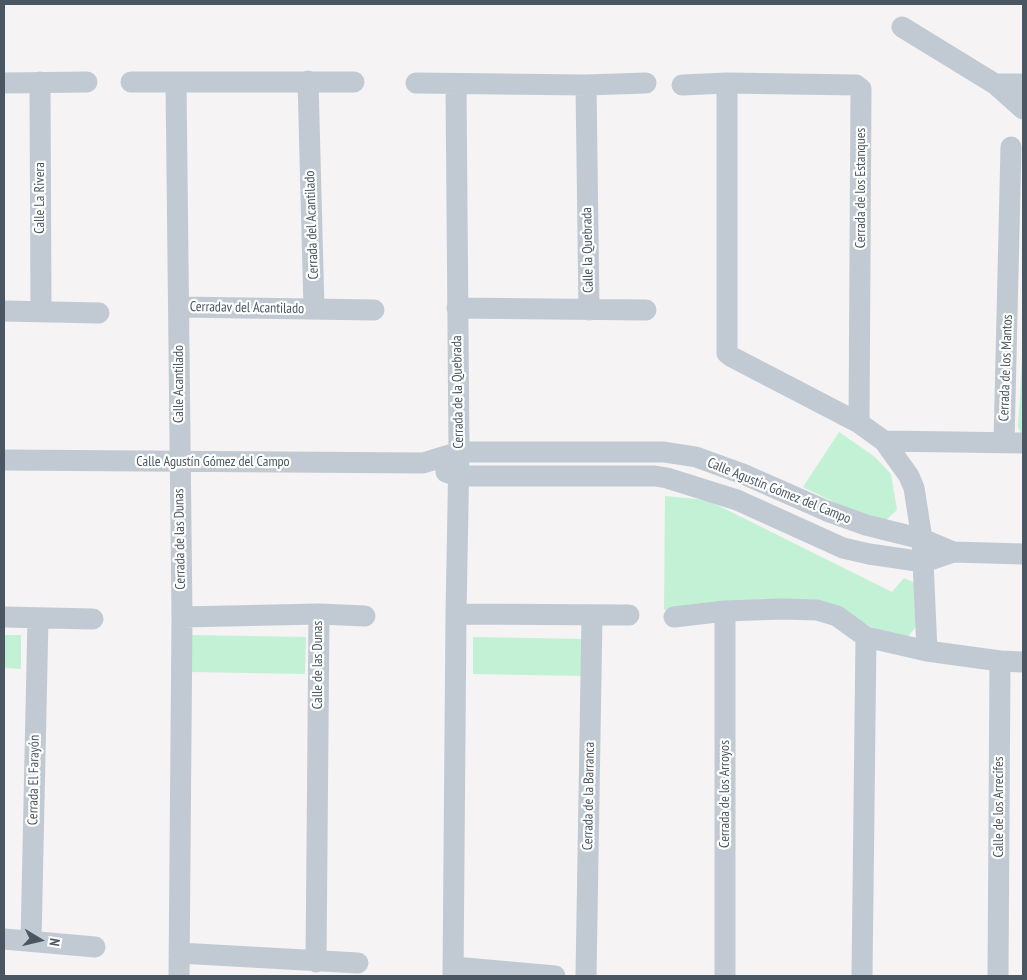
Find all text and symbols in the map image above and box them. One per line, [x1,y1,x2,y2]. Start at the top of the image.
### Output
street label: Cerrada de los Estanques [853,128,869,248]
street label: Calle La Rivera [32,162,48,234]
street label: Cerrada del Acantilado [302,170,322,280]
street label: Calle la Quebrada [579,207,597,293]
street label: Cerradav del Acantilado [190,299,304,317]
street label: Cerrada de los Mantos [996,314,1016,422]
street label: Cerrada de la Quebrada [449,335,467,449]
street label: Calle Acantilado [171,345,187,423]
street label: Calle Agustín Gómez del Campo [136,454,290,470]
street label: Calle Agustín Gómez del Campo [705,454,853,528]
street label: Cerrada de las Dunas [171,488,189,590]
street label: Calle de las Dunas [310,621,326,709]
street label: Cerrada El Farayón [25,735,43,825]
street label: Cerrada de los Arroyos [717,740,733,848]
street label: Cerrada de la Barranca [580,742,598,850]
street label: Calle de los Arrecifes [991,757,1007,857]
north arrow [15,915,65,965]
text: N [45,937,64,947]

